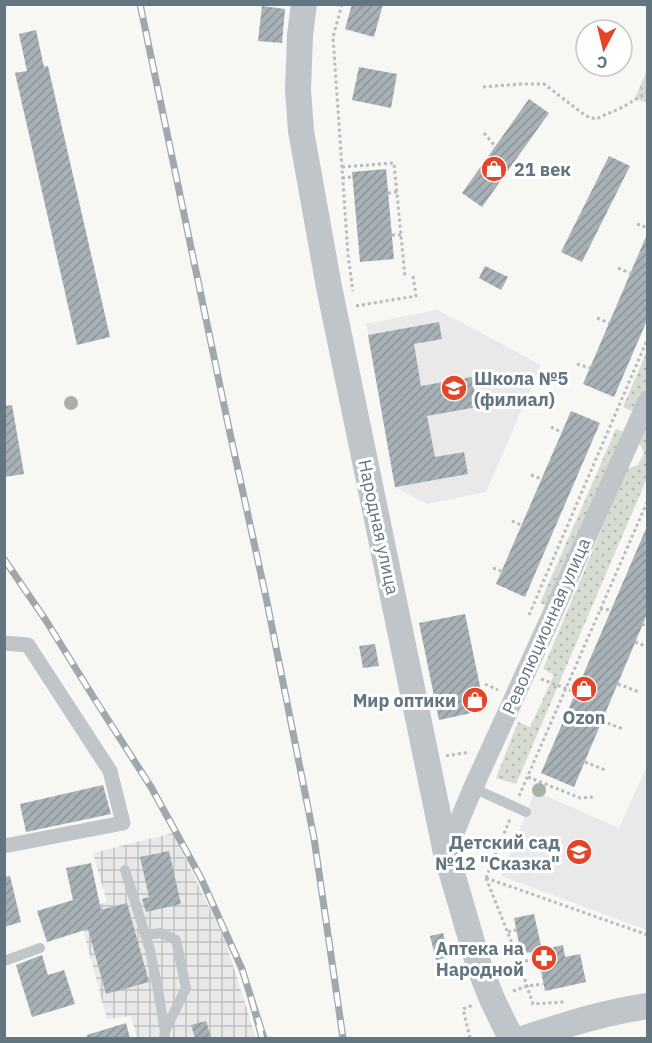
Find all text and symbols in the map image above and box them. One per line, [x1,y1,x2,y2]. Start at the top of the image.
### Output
north arrow [574,18,634,78]
text: С [596,52,609,73]
shop icon: 21 век [479,154,509,184]
place label: 21 век [514,158,571,181]
place label: Школа №5 (филиал) [474,367,569,411]
school or university icon: Школа №5 (филиал) [439,373,469,403]
street label: Народная улица [353,457,405,597]
street label: Революционная улица [497,534,595,718]
shop icon: Ozon [569,674,599,704]
shop icon: Мир оптики [460,685,490,715]
place label: Мир оптики [353,689,456,712]
place label: Ozon [563,706,605,729]
place label: Детский сад №12 "Сказка" [435,831,560,875]
school or university icon: Детский сад №12 "Сказка" [564,837,594,867]
place label: Аптека на Народной [436,937,524,981]
pharmacy icon: Аптека на Народной [529,943,559,973]

